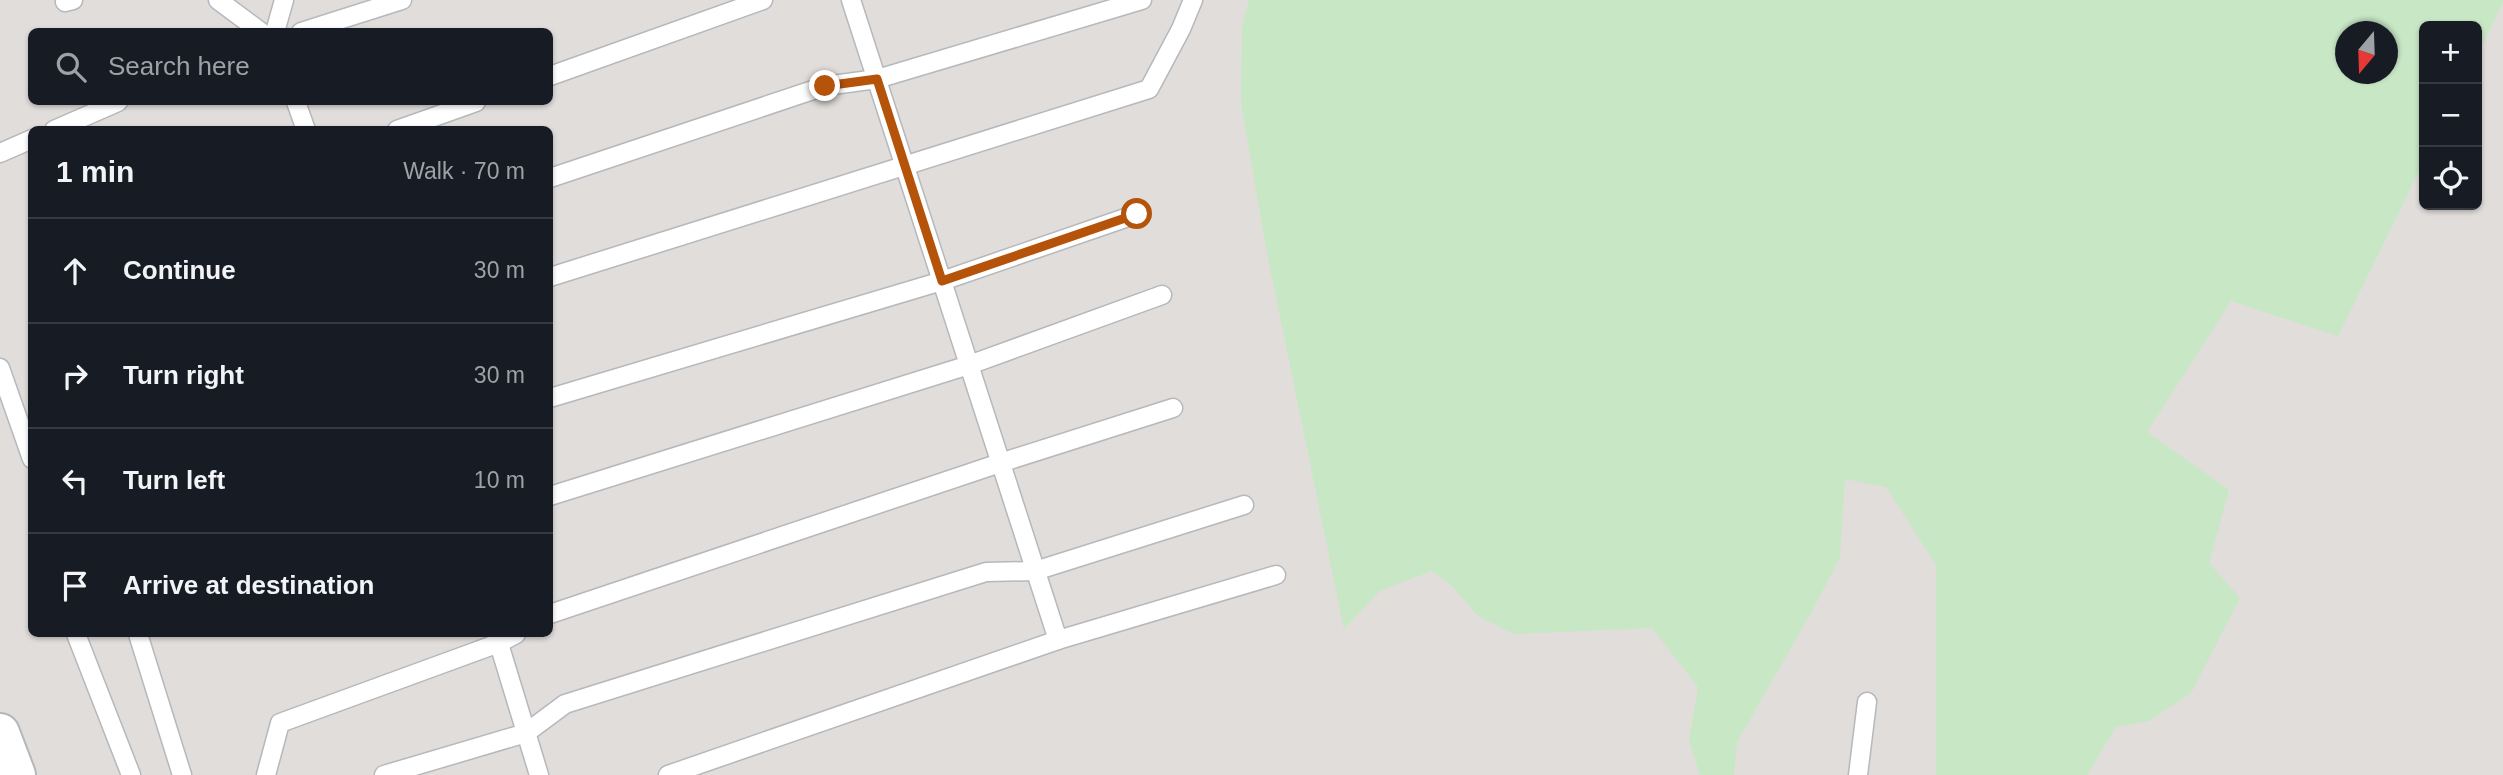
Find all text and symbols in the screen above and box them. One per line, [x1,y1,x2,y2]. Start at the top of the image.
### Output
north arrow [2335,21,2398,84]
map controls [2419,21,2482,210]
button: + [2419,21,2482,84]
search box [28,28,553,105]
icon: search [52,48,90,86]
text: Search here [108,51,250,81]
route end [809,70,840,101]
button: − [2419,84,2482,147]
button: locate [2419,147,2482,210]
text: 1 min [56,155,134,188]
text: Walk · 70 m [403,158,525,184]
route start [1121,198,1152,229]
icon: ahead [56,252,94,290]
text: Continue [123,255,236,285]
text: 30 m [474,257,525,283]
icon: right [56,357,94,395]
text: Turn right [123,360,244,390]
text: 30 m [474,362,525,388]
icon: left [56,462,94,500]
text: Turn left [123,465,225,495]
text: 10 m [474,467,525,493]
icon: arrive [56,567,94,605]
text: Arrive at destination [123,570,374,600]

